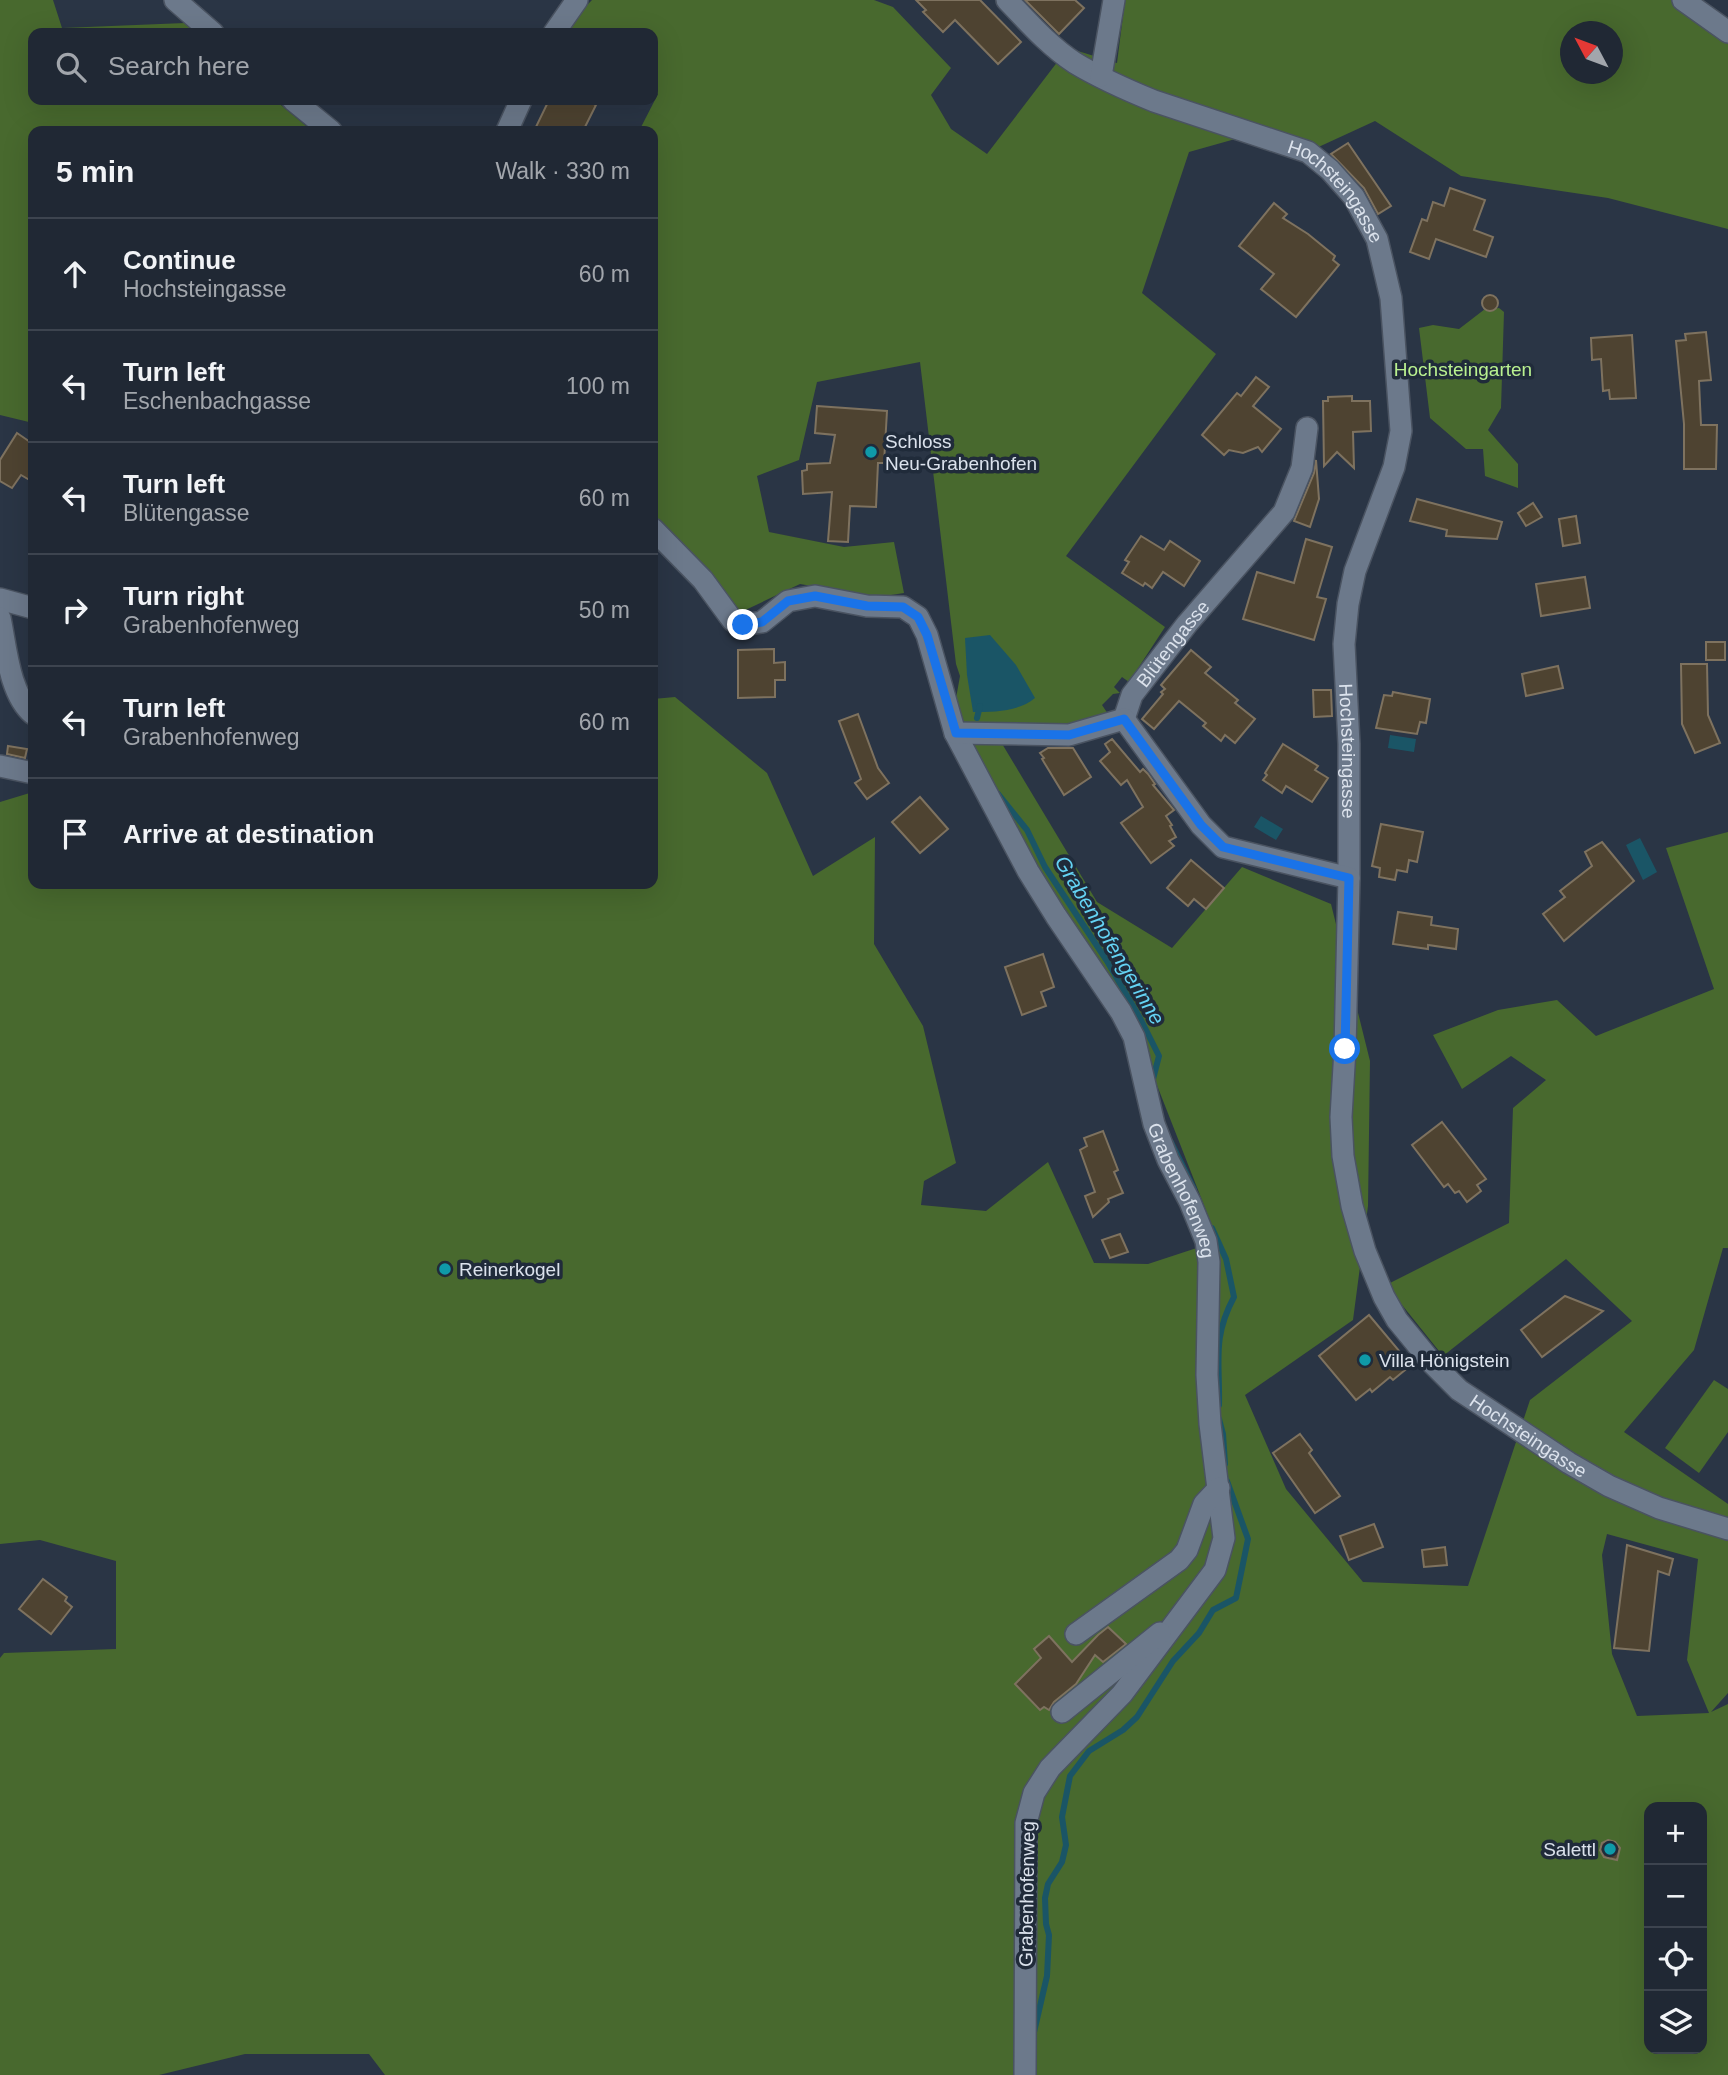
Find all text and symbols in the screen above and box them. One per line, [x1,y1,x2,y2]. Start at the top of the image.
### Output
north arrow [1560,21,1623,84]
search box [28,28,658,105]
icon: search [52,48,90,86]
text: Search here [108,51,250,81]
street label: Hochsteingasse [1285,136,1387,246]
text: 5 min [56,155,134,188]
text: Walk · 330 m [495,158,630,184]
text: Continue [123,245,236,275]
icon: ahead [56,255,94,293]
text: 60 m [579,261,630,287]
text: Hochsteingasse [123,276,287,302]
text: Turn left [123,357,225,387]
park label: Hochsteingarten [1394,359,1532,380]
icon: left [56,367,94,405]
text: 100 m [566,373,630,399]
text: Eschenbachgasse [123,388,311,414]
place label: Schloss Neu-Grabenhofen [885,431,1037,474]
marker: Schloss Neu-Grabenhofen [863,444,879,460]
text: Turn left [123,469,225,499]
icon: left [56,479,94,517]
text: 60 m [579,485,630,511]
text: Blütengasse [123,500,250,526]
text: Turn right [123,581,244,611]
icon: right [56,591,94,629]
street label: Blütengasse [1132,596,1213,691]
text: 50 m [579,597,630,623]
route end [727,609,758,640]
text: Grabenhofenweg [123,612,299,638]
street label: Hochsteingasse [1335,683,1360,819]
text: Turn left [123,693,225,723]
icon: left [56,703,94,741]
text: 60 m [579,709,630,735]
text: Grabenhofenweg [123,724,299,750]
icon: arrive [56,815,94,853]
text: Arrive at destination [123,819,374,849]
water label: Grabenhofengerinne [1051,852,1169,1028]
route start [1329,1033,1360,1064]
street label: Grabenhofenweg [1144,1120,1219,1259]
place label: Reinerkogel [459,1259,560,1280]
marker: Reinerkogel [437,1261,453,1277]
place label: Villa Hönigstein [1379,1350,1510,1371]
marker: Villa Hönigstein [1357,1352,1373,1368]
street label: Hochsteingasse [1466,1390,1591,1481]
map controls [1644,1802,1707,2054]
button: + [1644,1802,1707,1865]
street label: Grabenhofenweg [1015,1821,1039,1967]
place label: Salettl [1543,1839,1596,1860]
marker: Salettl [1602,1841,1618,1857]
button: − [1644,1865,1707,1928]
button: locate [1644,1928,1707,1991]
button: layers [1644,1991,1707,2054]

